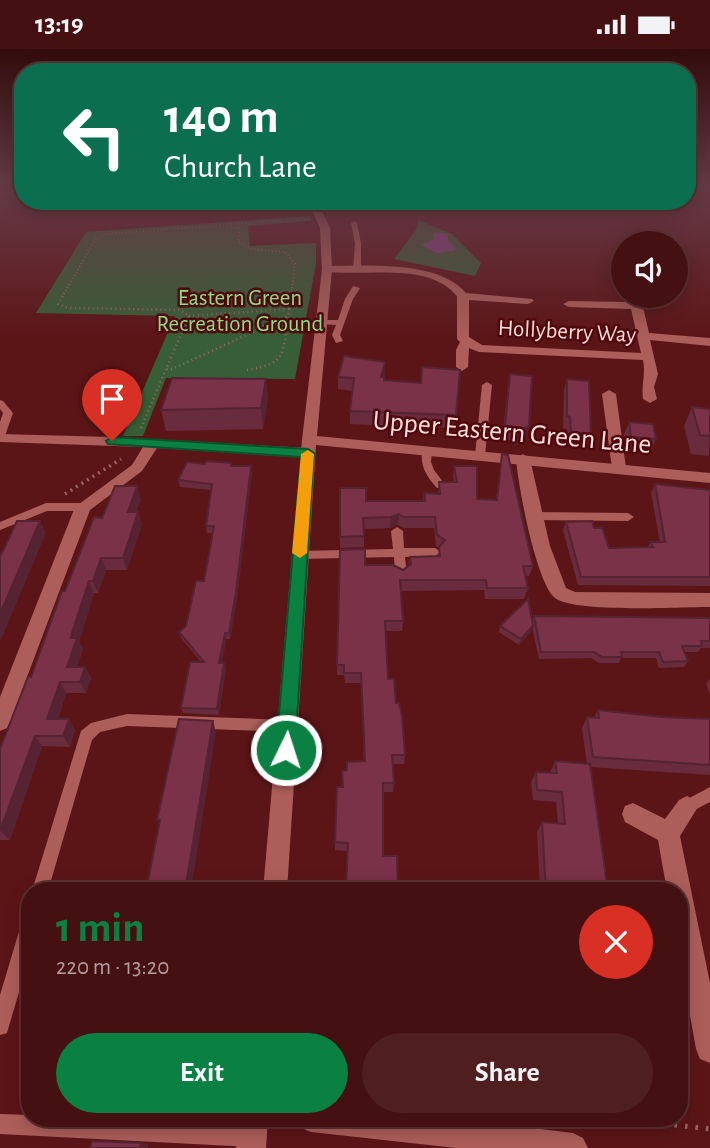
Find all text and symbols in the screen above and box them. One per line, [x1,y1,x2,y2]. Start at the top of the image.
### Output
text: 13:19 [35,11,83,37]
icon: left [49,91,140,182]
text: 140 m [164,93,279,142]
text: Church Lane [164,151,317,183]
map controls [611,231,688,308]
button: sound [611,231,688,308]
park label: Eastern Green Recreation Ground [157,287,323,336]
street label: Hollyberry Way [497,317,637,347]
pin [82,369,142,441]
icon: arrive [93,380,131,418]
street label: Upper Eastern Green Lane [371,407,653,459]
position arrow [249,713,323,787]
button: close [579,905,653,979]
text: 1 min [56,907,145,949]
text: 220 m · 13:20 [56,956,169,979]
button: Exit [56,1033,348,1113]
button: Share [362,1033,653,1113]

